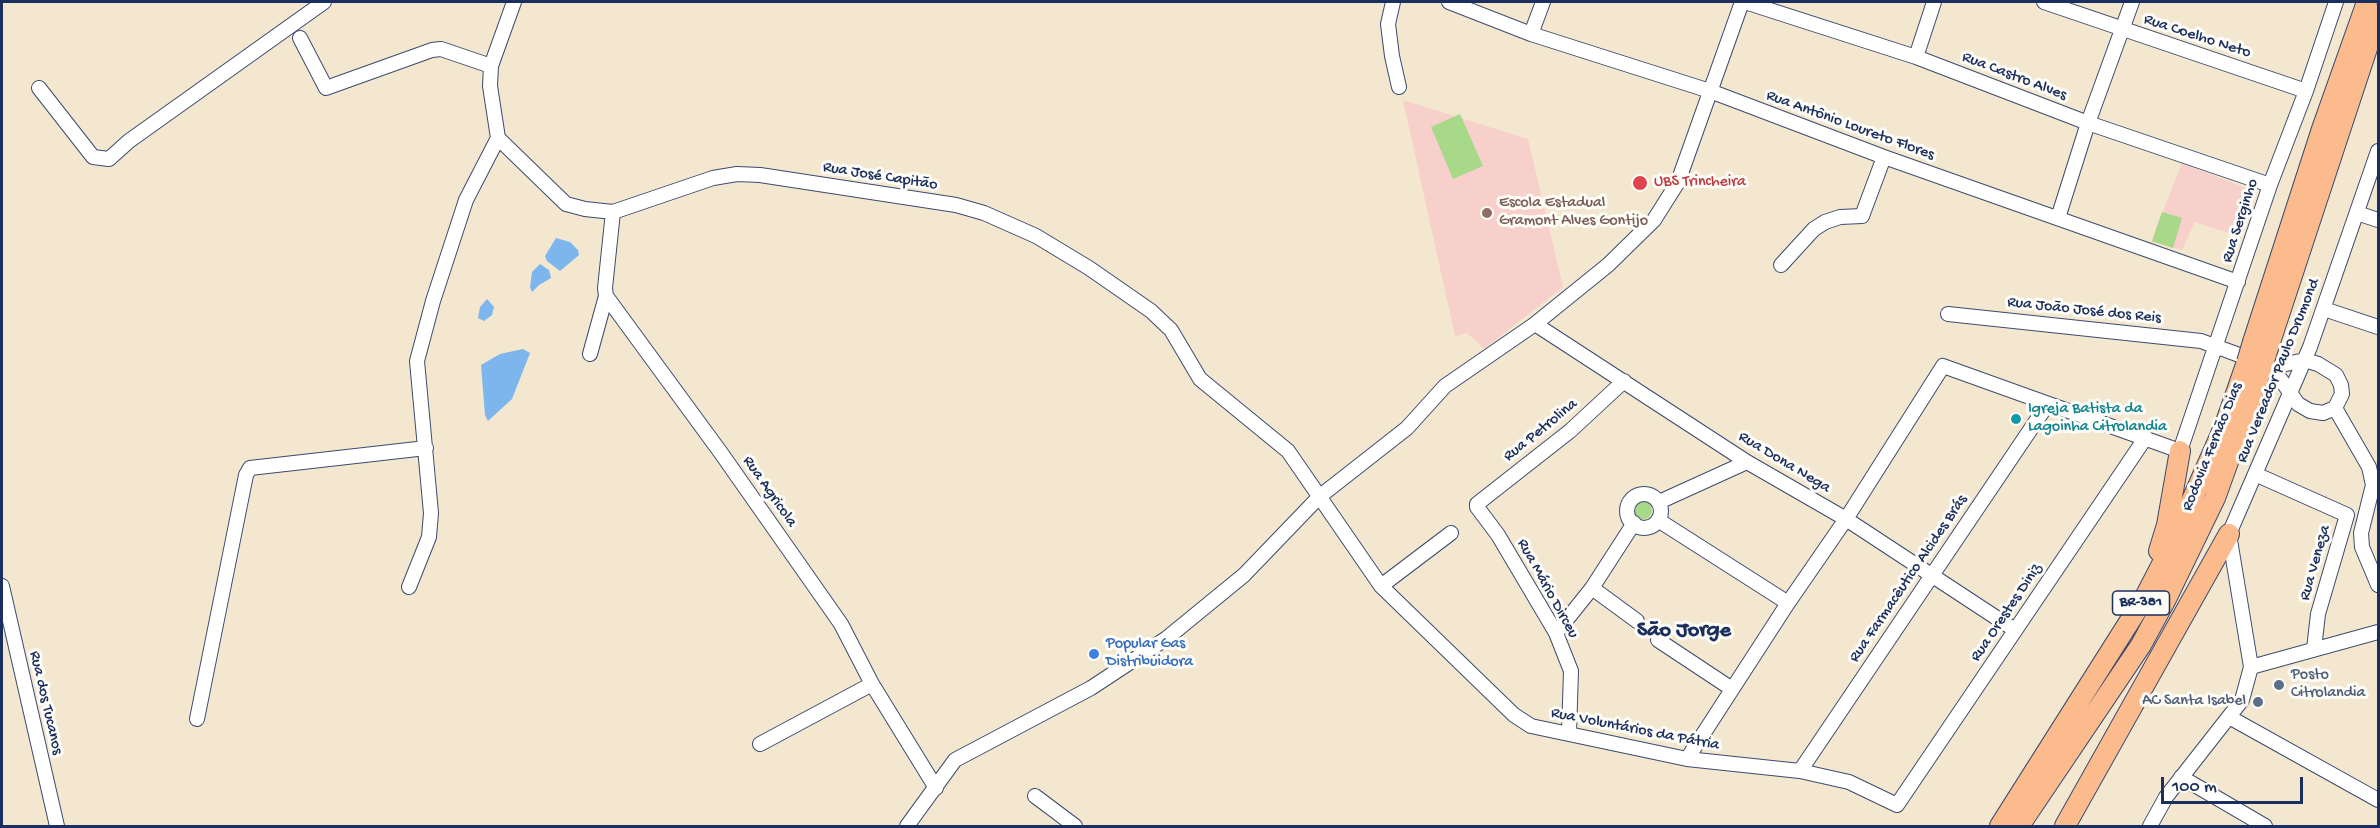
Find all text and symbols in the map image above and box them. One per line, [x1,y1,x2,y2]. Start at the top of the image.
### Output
street label: Rua Coelho Neto [2141,11,2253,63]
street label: Rua Castro Alves [1959,48,2069,106]
street label: Rua Antônio Loureto Flores [1763,87,1937,165]
street label: Rua José Capitão [821,158,939,196]
place label: UBS Trincheira [1654,173,1746,193]
marker: UBS Trincheira [1631,174,1649,192]
street label: Rua Serginho [2218,177,2264,265]
place label: Escola Estadual Gramont Alves Gontijo [1499,194,1648,232]
marker: Escola Estadual Gramont Alves Gontijo [1480,206,1494,220]
street label: Rua Vereador Paulo Drumond [2233,276,2325,466]
street label: Rua João José dos Reis [2006,293,2162,329]
street label: Rodovia Fernão Dias [2178,380,2248,514]
street label: Rua Petrolina [1500,395,1582,467]
place label: Igreja Batista da Lagoinha Citrolandia [2028,400,2167,438]
marker: Igreja Batista da Lagoinha Citrolandia [2009,412,2023,426]
street label: Rua Dona Nega [1734,428,1834,498]
street label: Rua Agricola [738,453,800,531]
street label: Rua Farmacêutico Alcides Brás [1846,492,1972,666]
street label: Rua Veneza [2296,523,2336,603]
street label: Rua Mário Dirceu [1512,536,1582,642]
street label: Rua Orestes Diniz [1967,560,2047,666]
road number: BR-381 [2112,591,2170,615]
district label: São Jorge [1637,619,1731,645]
place label: Popular Gas Distribuidora [1106,635,1193,673]
marker: Popular Gas Distribuidora [1087,647,1101,661]
street label: Rua dos Tucanos [24,649,66,757]
place label: Posto Citrolandia [2291,666,2365,704]
marker: Posto Citrolandia [2272,678,2286,692]
place label: AC Santa Isabel [2142,692,2246,712]
marker: AC Santa Isabel [2251,695,2265,709]
street label: Rua Voluntários da Pátria [1549,704,1721,756]
scale bar [2164,765,2306,803]
text: 100 m [2172,777,2217,798]

